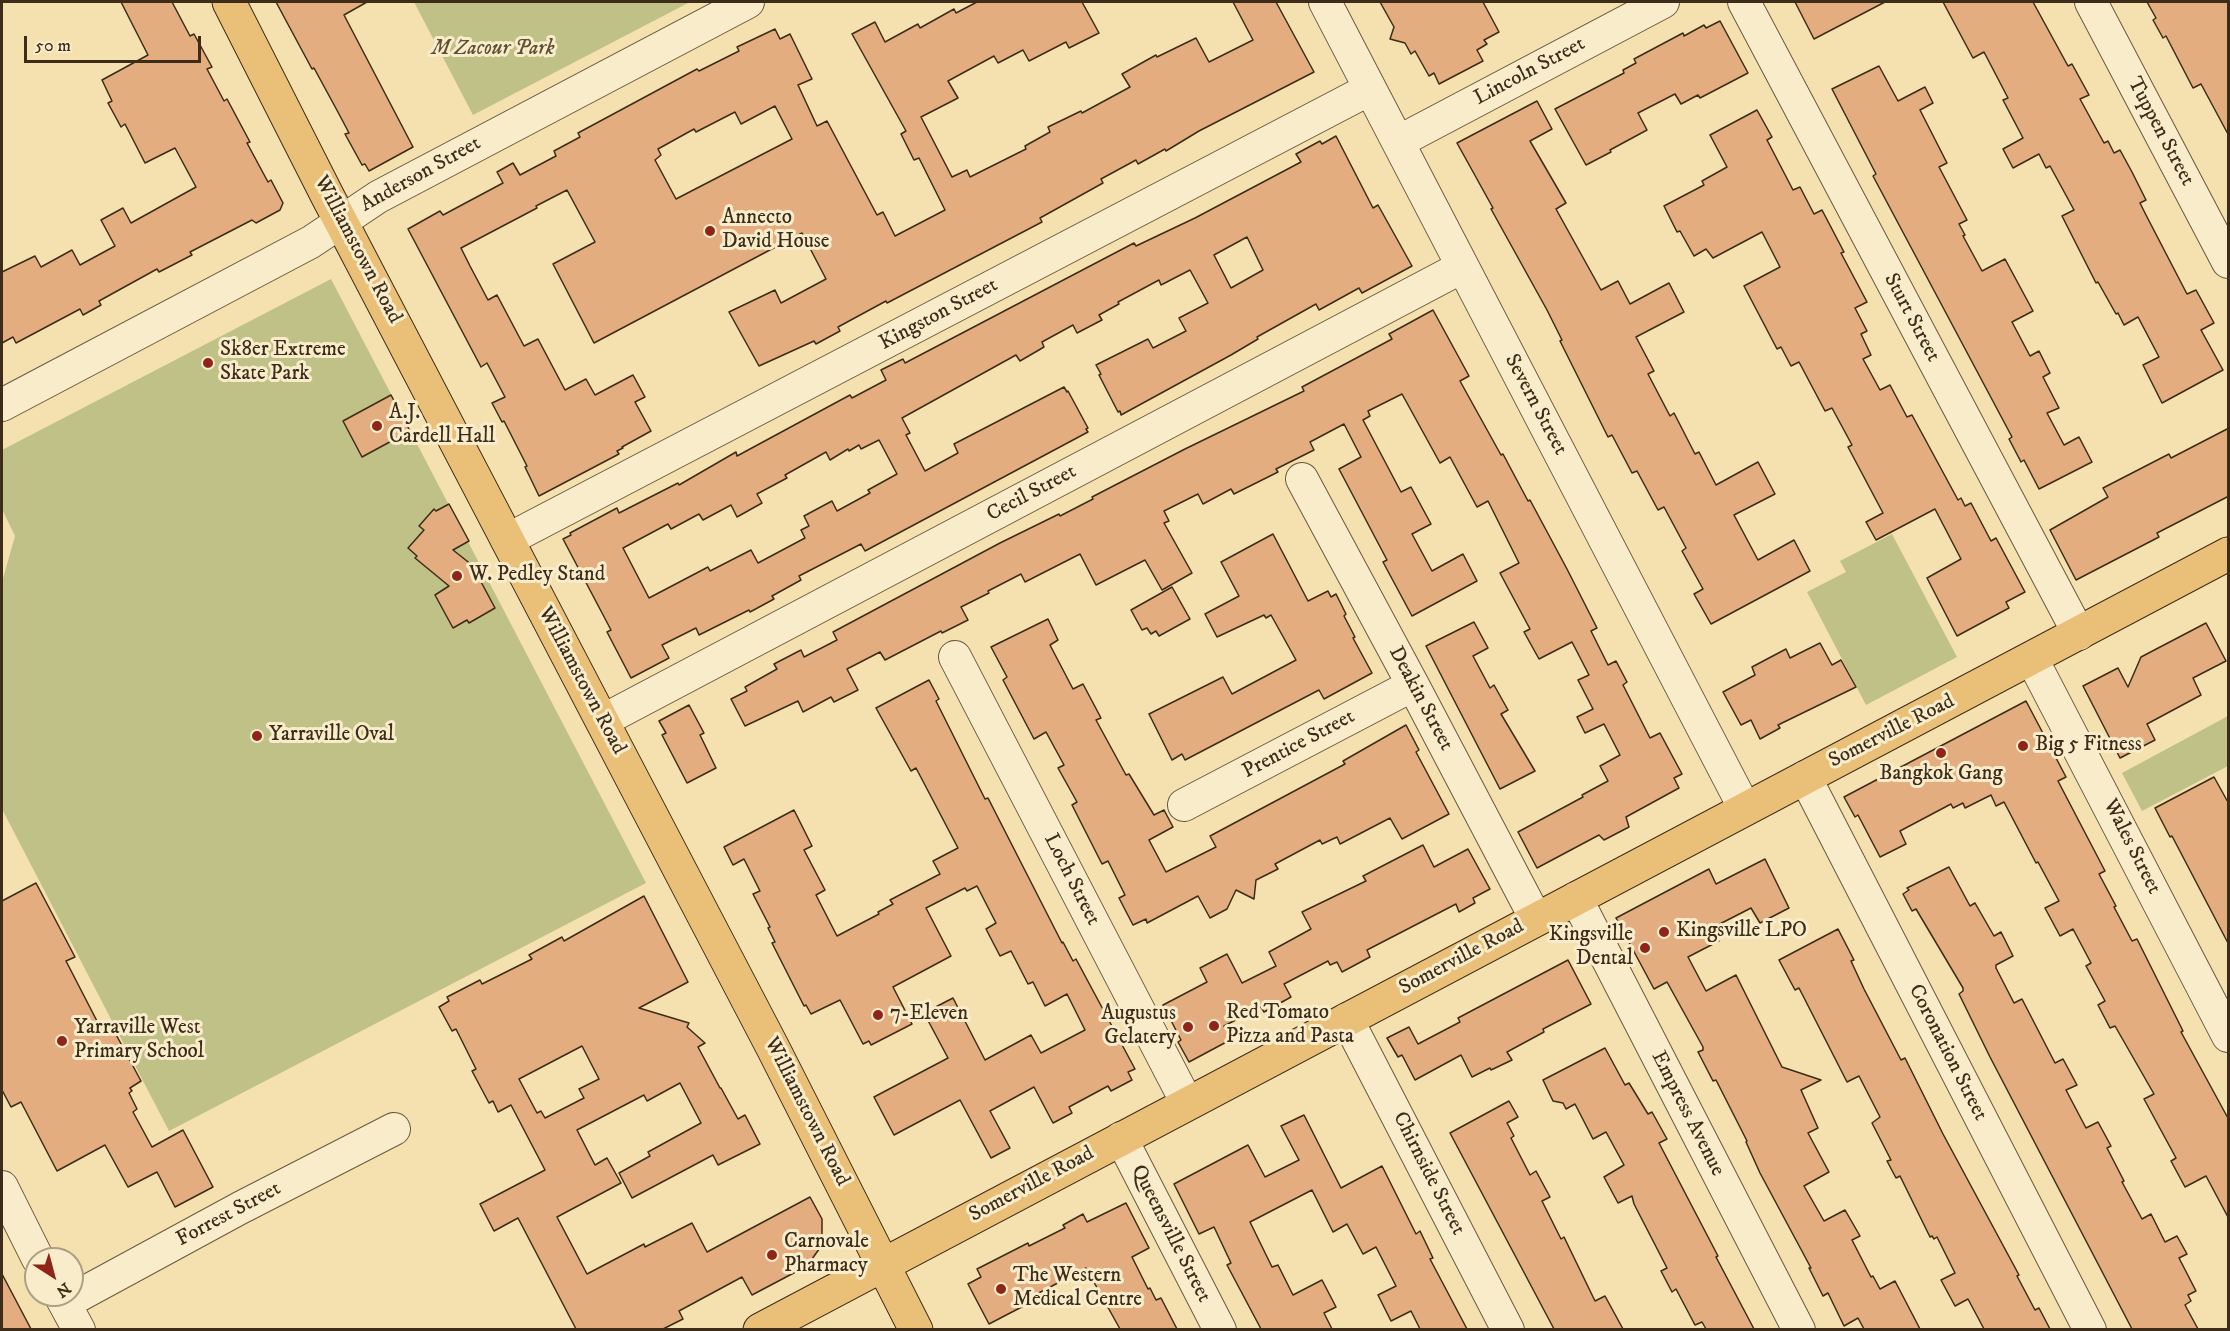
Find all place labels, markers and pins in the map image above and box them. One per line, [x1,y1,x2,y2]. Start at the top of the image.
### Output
place label: Annecto David House [722,206,830,256]
marker: Annecto David House [703,224,717,238]
place label: Sk8er Extreme Skate Park [220,338,346,388]
marker: Sk8er Extreme Skate Park [201,356,215,370]
place label: A.J. Cardell Hall [389,401,495,451]
marker: A.J. Cardell Hall [370,419,384,433]
place label: W. Pedley Stand [469,563,605,589]
marker: W. Pedley Stand [450,569,464,583]
place label: Yarraville Oval [269,723,394,749]
marker: Yarraville Oval [250,729,264,743]
place label: Big 5 Fitness [2035,733,2142,759]
marker: Big 5 Fitness [2016,739,2030,753]
marker: Bangkok Gang [1934,746,1948,760]
place label: Bangkok Gang [1879,762,2003,788]
place label: Kingsville LPO [1676,919,1807,945]
place label: Kingsville Dental [1549,923,1633,973]
marker: Kingsville LPO [1657,925,1671,939]
marker: Kingsville Dental [1638,941,1652,955]
place label: Red Tomato Pizza and Pasta [1226,1001,1354,1051]
place label: 7-Eleven [890,1002,968,1028]
place label: Augustus Gelatery [1101,1002,1176,1052]
marker: 7-Eleven [871,1008,885,1022]
place label: Yarraville West Primary School [74,1016,204,1066]
marker: Red Tomato Pizza and Pasta [1207,1019,1221,1033]
marker: Augustus Gelatery [1181,1020,1195,1034]
marker: Yarraville West Primary School [55,1034,69,1048]
place label: Carnovale Pharmacy [784,1230,869,1280]
marker: Carnovale Pharmacy [765,1248,779,1262]
place label: The Western Medical Centre [1013,1264,1142,1314]
marker: The Western Medical Centre [994,1282,1008,1296]

